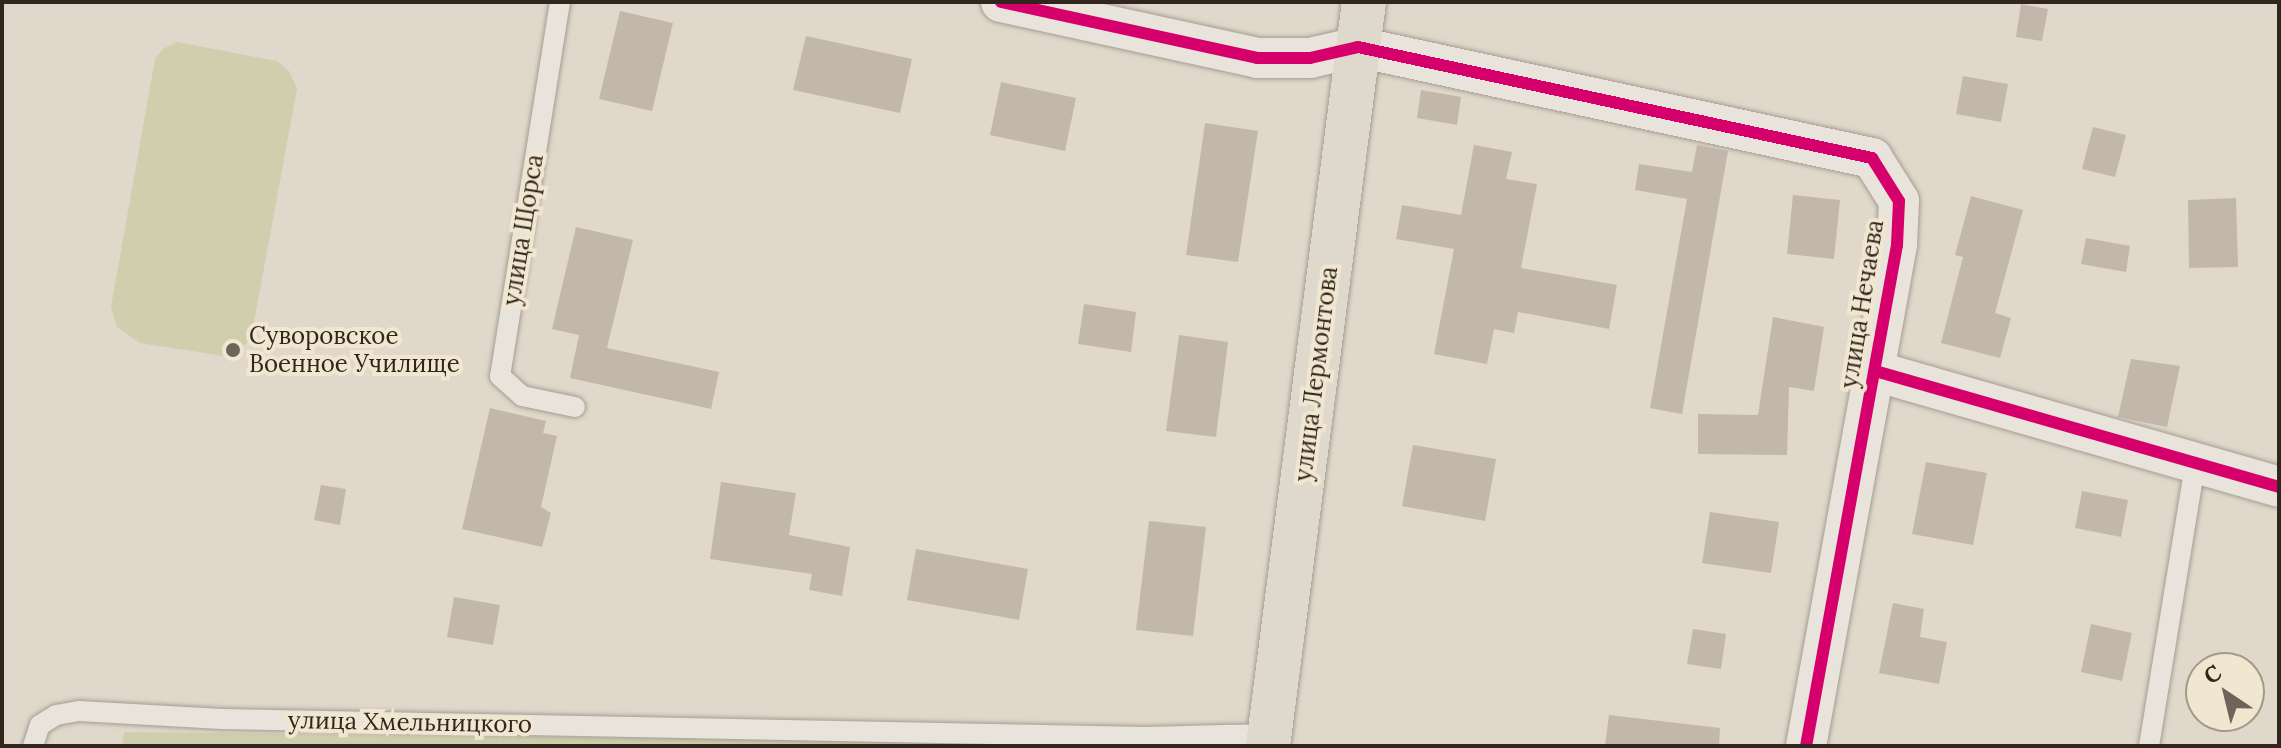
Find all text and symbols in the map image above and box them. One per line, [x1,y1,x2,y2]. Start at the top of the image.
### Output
street label: улица Щорса [497,152,549,308]
street label: улица Нечаева [1834,218,1890,390]
street label: улица Лермонтова [1289,265,1343,483]
place label: Суворовское Военное Училище [249,322,460,378]
marker: Суворовское Военное Училище [224,341,242,359]
north arrow [2185,652,2265,732]
text: С [2198,658,2227,690]
street label: улица Хмельницкого [288,705,532,739]

